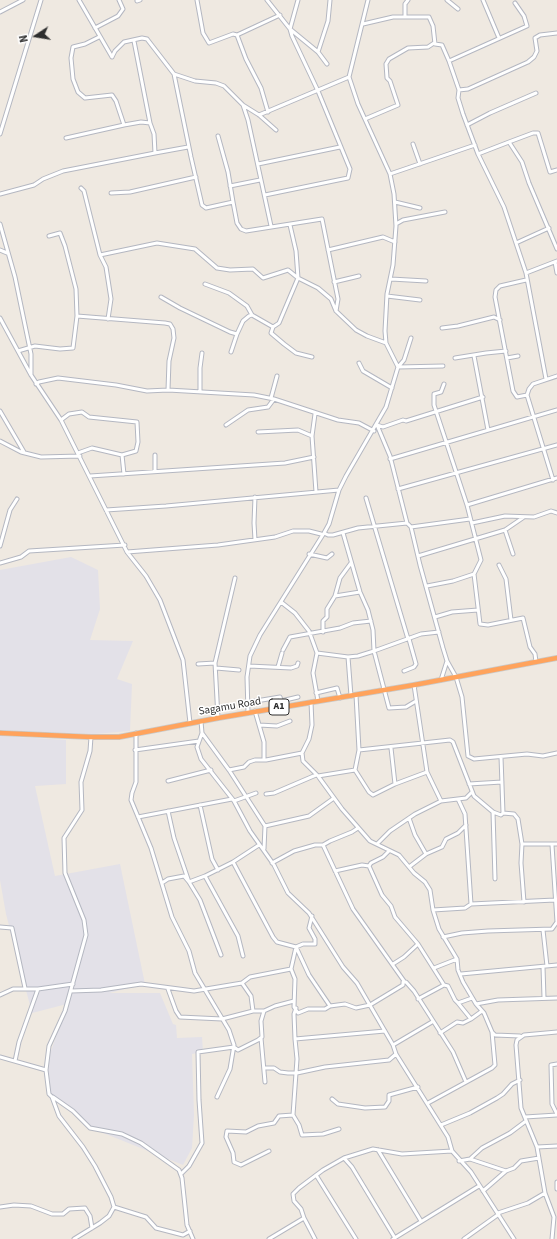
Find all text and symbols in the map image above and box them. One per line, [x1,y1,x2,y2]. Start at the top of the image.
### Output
north arrow [16,16,56,56]
text: N [16,33,32,44]
street label: Sagamu Road [198,695,262,719]
road number: A1 [269,699,289,715]

